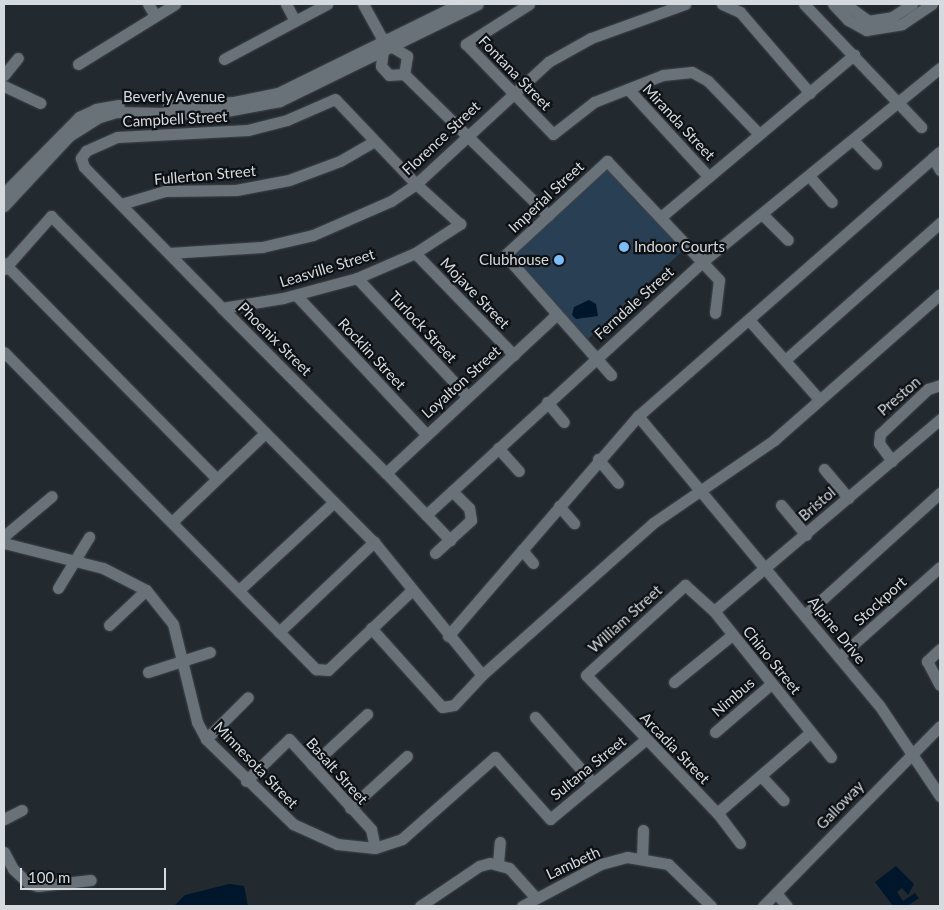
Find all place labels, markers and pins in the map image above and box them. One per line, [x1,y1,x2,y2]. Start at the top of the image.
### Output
place label: Indoor Courts [634,238,725,256]
marker: Indoor Courts [618,241,630,253]
place label: Clubhouse [479,251,549,269]
marker: Clubhouse [553,254,565,266]

